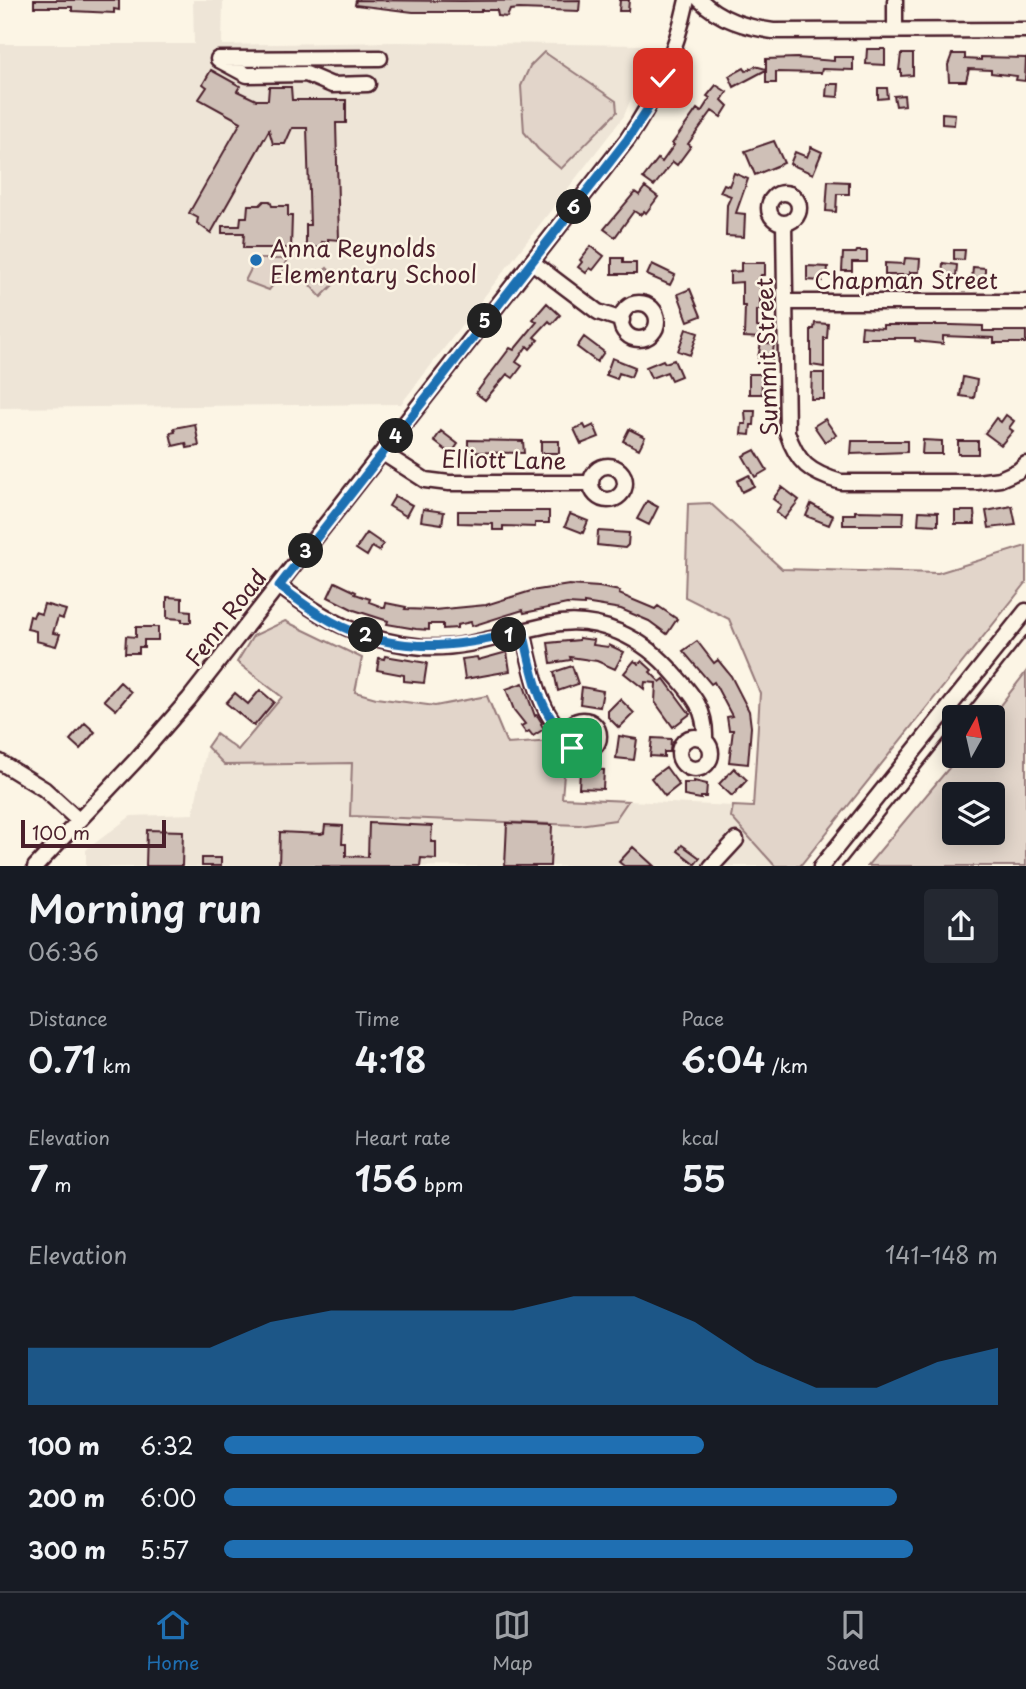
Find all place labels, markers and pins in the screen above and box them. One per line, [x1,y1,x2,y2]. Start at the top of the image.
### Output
pin [633,48,693,108]
pin: 6 [556,190,592,224]
place label: Anna Reynolds Elementary School [270,230,477,291]
marker: Anna Reynolds Elementary School [248,252,264,268]
pin: 5 [468,304,503,338]
pin: 4 [378,418,414,453]
pin: 3 [288,534,324,568]
pin: 2 [348,618,384,652]
pin: 1 [491,618,526,652]
pin [542,718,602,778]

